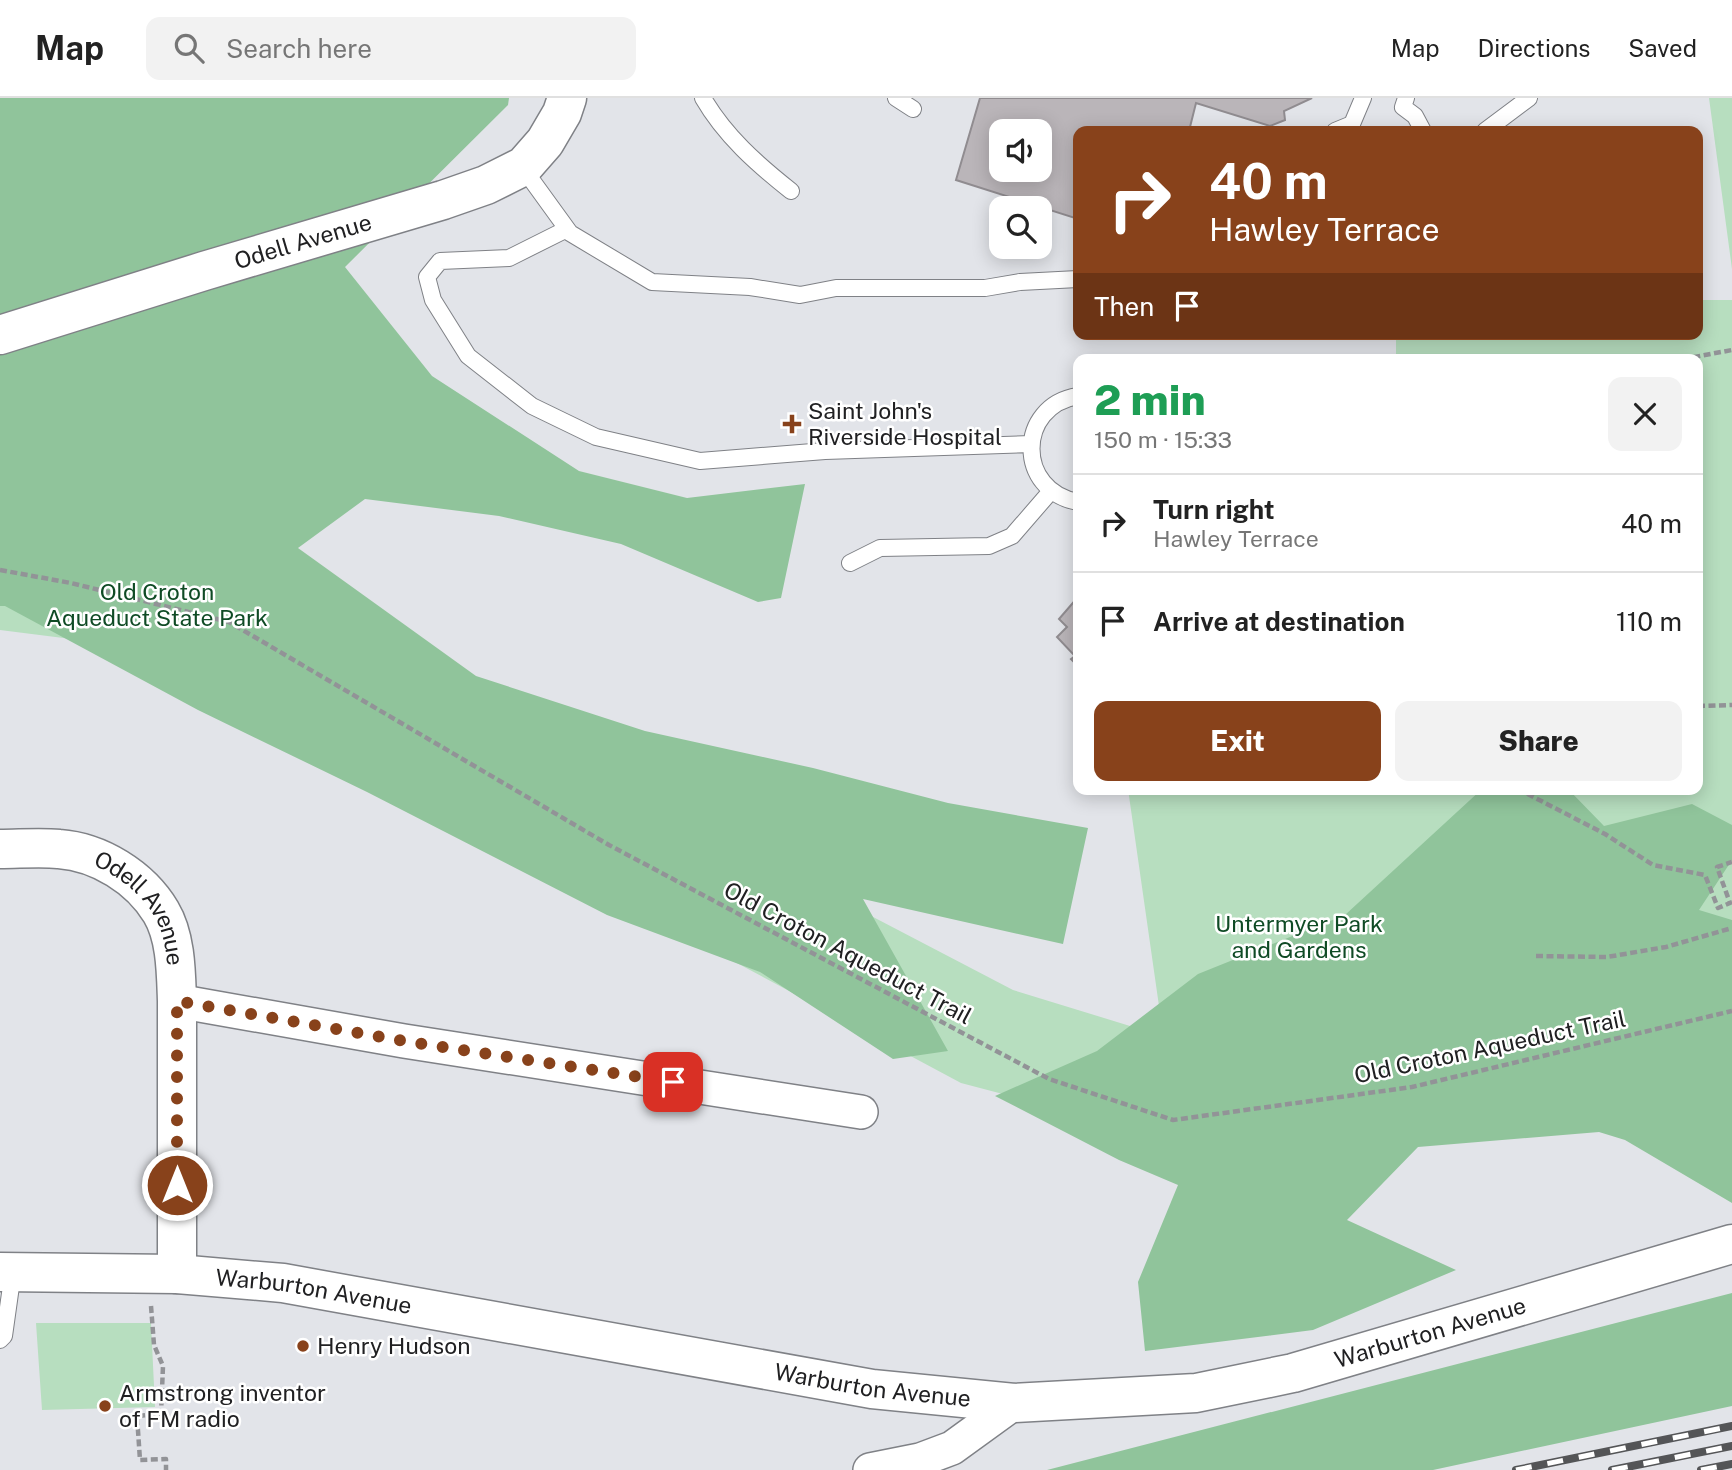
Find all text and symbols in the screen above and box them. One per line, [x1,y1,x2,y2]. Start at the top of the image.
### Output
search box [146,17,636,80]
text: Map [35,29,104,67]
icon: search [170,29,208,67]
text: Search here [226,33,372,64]
text: Map [1391,34,1440,62]
text: Directions [1478,34,1590,62]
text: Saved [1628,34,1697,62]
map controls [989,119,1052,259]
button: sound [989,119,1052,182]
text: 40 m [1209,152,1328,210]
icon: right [1094,154,1185,245]
button: search [989,196,1052,259]
street label: Odell Avenue [231,208,375,274]
text: Hawley Terrace [1209,211,1440,248]
icon: arrive [1168,287,1206,325]
text: Then [1094,291,1154,322]
text: 2 min [1094,375,1206,424]
button: close [1608,377,1682,451]
place label: Saint John's Riverside Hospital [808,397,1002,450]
marker: Saint John's Riverside Hospital [782,414,802,434]
text: 150 m · 15:33 [1094,426,1232,453]
text: Turn right [1153,494,1275,525]
icon: right [1094,504,1132,542]
text: 40 m [1621,508,1682,539]
text: Hawley Terrace [1153,525,1319,552]
park label: Old Croton Aqueduct State Park [46,578,268,631]
icon: arrive [1094,602,1132,640]
text: Arrive at destination [1153,606,1405,637]
text: 110 m [1616,606,1682,637]
button: Exit [1094,701,1381,781]
button: Share [1395,701,1682,781]
street label: Odell Avenue [90,845,189,967]
street label: Old Croton Aqueduct Trail [720,876,977,1029]
park label: Untermyer Park and Gardens [1215,910,1383,963]
street label: Old Croton Aqueduct Trail [1352,1005,1628,1088]
pin [643,1052,703,1112]
icon: arrive [654,1063,692,1101]
position arrow [140,1148,214,1222]
street label: Warburton Avenue [215,1263,414,1319]
street label: Warburton Avenue [1331,1291,1529,1373]
place label: Henry Hudson [317,1332,470,1359]
marker: Henry Hudson [295,1338,311,1354]
street label: Warburton Avenue [772,1358,972,1412]
place label: Armstrong inventor of FM radio [119,1379,326,1432]
marker: Armstrong inventor of FM radio [97,1398,113,1414]

